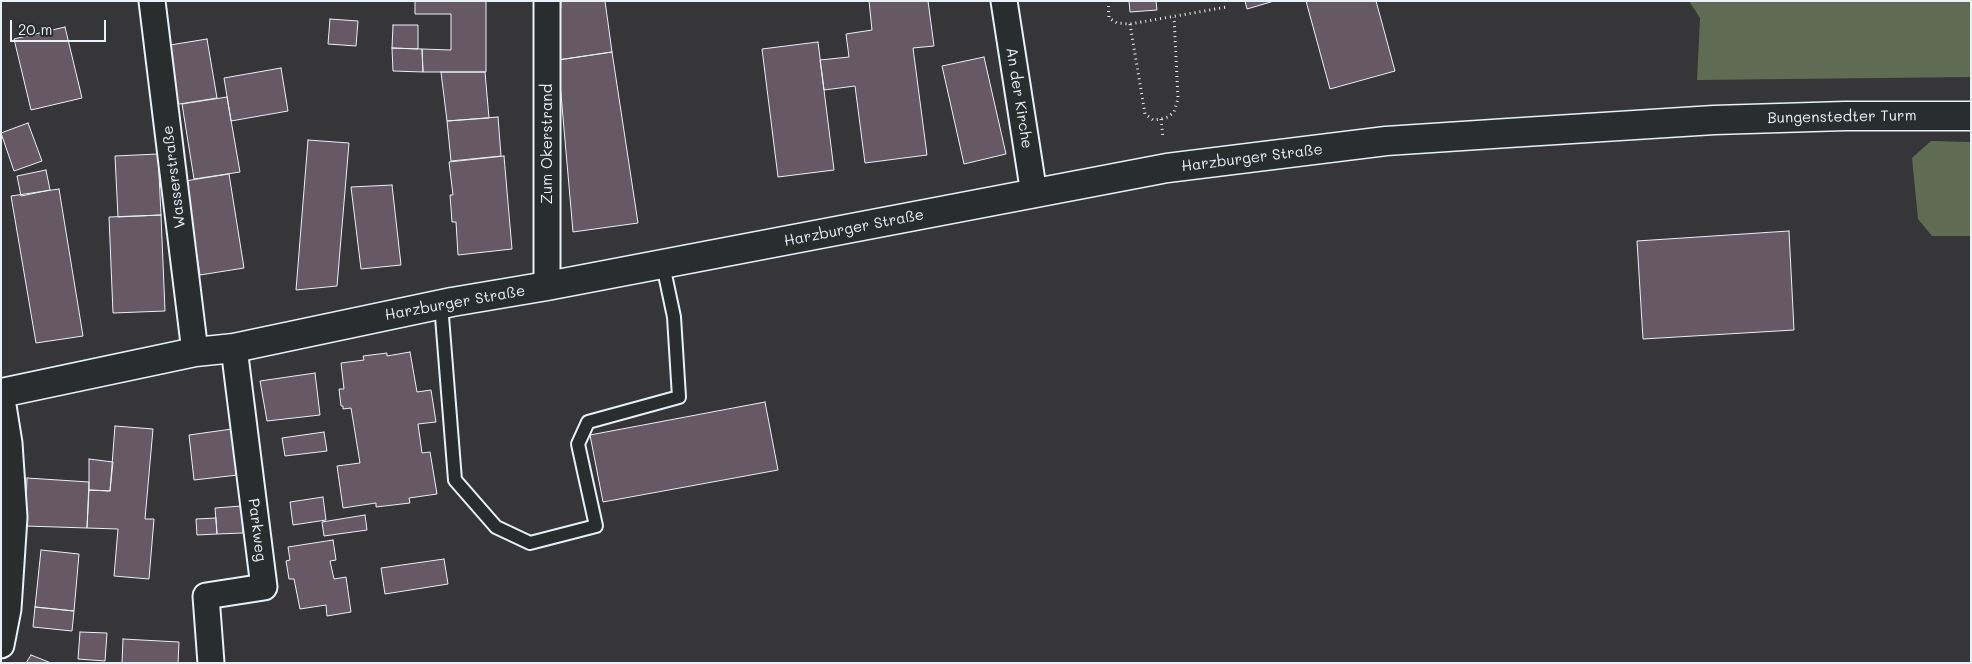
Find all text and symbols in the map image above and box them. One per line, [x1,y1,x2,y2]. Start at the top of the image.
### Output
scale bar [12,10,109,42]
text: 20 m [18,19,52,39]
street label: An der Kirche [1002,46,1036,150]
street label: Zum Okerstrand [538,84,556,204]
street label: Bungenstedter Turm [1767,107,1917,127]
street label: Wasserstraße [159,125,189,229]
street label: Harzburger Straße [1180,140,1324,176]
street label: Harzburger Straße [782,206,926,250]
street label: Harzburger Straße [383,282,527,324]
street label: Parkweg [244,497,270,563]

